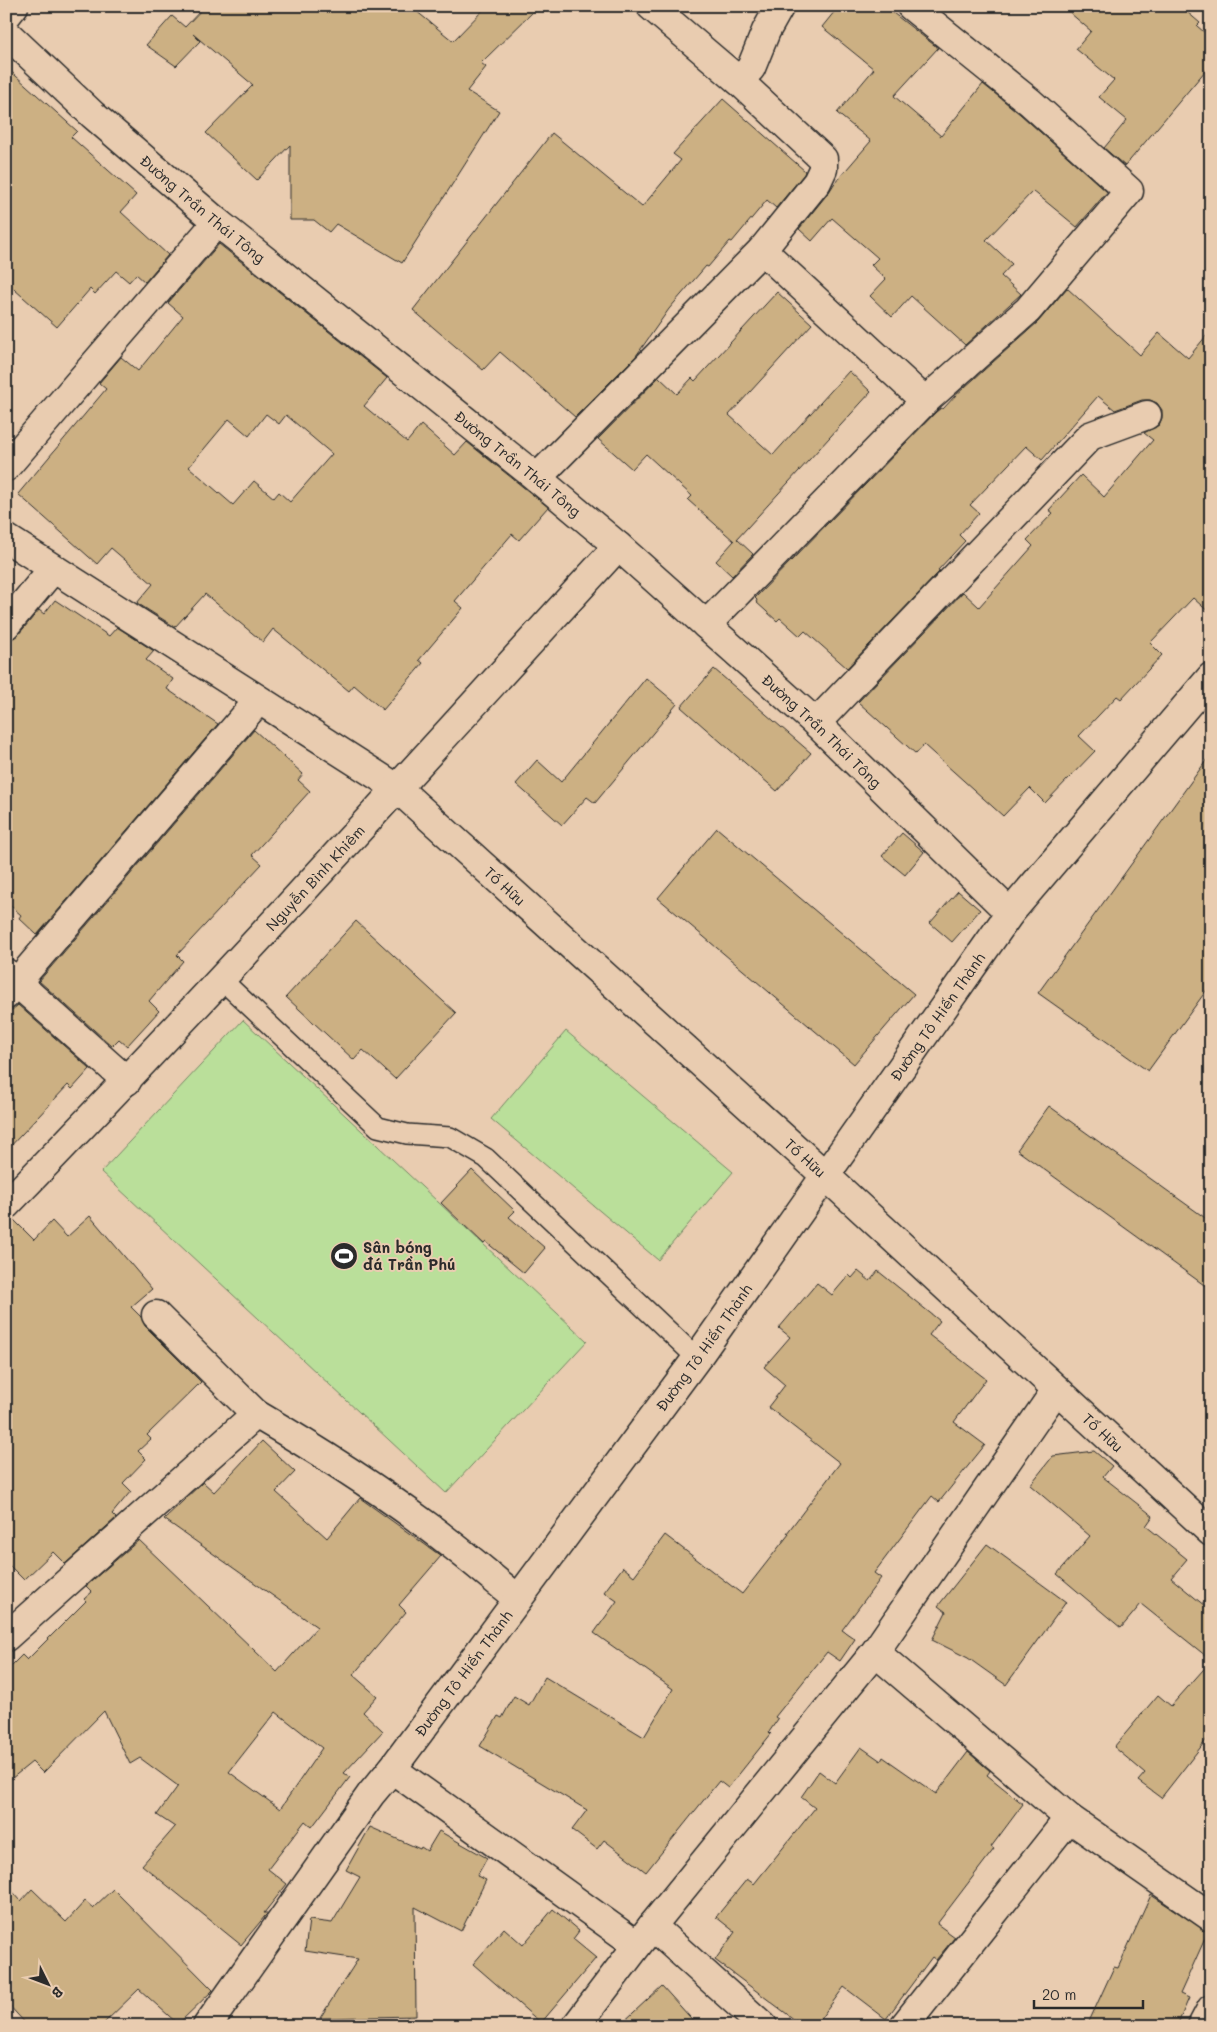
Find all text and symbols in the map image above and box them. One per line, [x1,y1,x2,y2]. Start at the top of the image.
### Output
street label: Đường Trần Thái Tông [136,150,270,267]
street label: Đường Trần Thái Tông [450,406,586,521]
street label: Đường Trần Thái Tông [758,669,886,792]
street label: Nguyễn Bình Khiêm [261,820,369,935]
street label: Tố Hữu [480,862,530,910]
street label: Đường Tô Hiến Thành [885,948,989,1085]
street label: Tố Hữu [781,1134,830,1182]
place label: Sân bóng đá Trần Phú [363,1237,456,1274]
sports icon: Sân bóng đá Trần Phú [329,1241,359,1271]
street label: Đường Tô Hiến Thành [651,1280,756,1415]
street label: Tố Hữu [1078,1408,1128,1456]
street label: Đường Tô Hiến Thành [410,1606,517,1740]
north arrow [22,1960,72,2010]
scale bar [1034,1977,1143,2009]
text: B [48,1983,68,2003]
text: 20 m [1042,1984,1076,2004]

